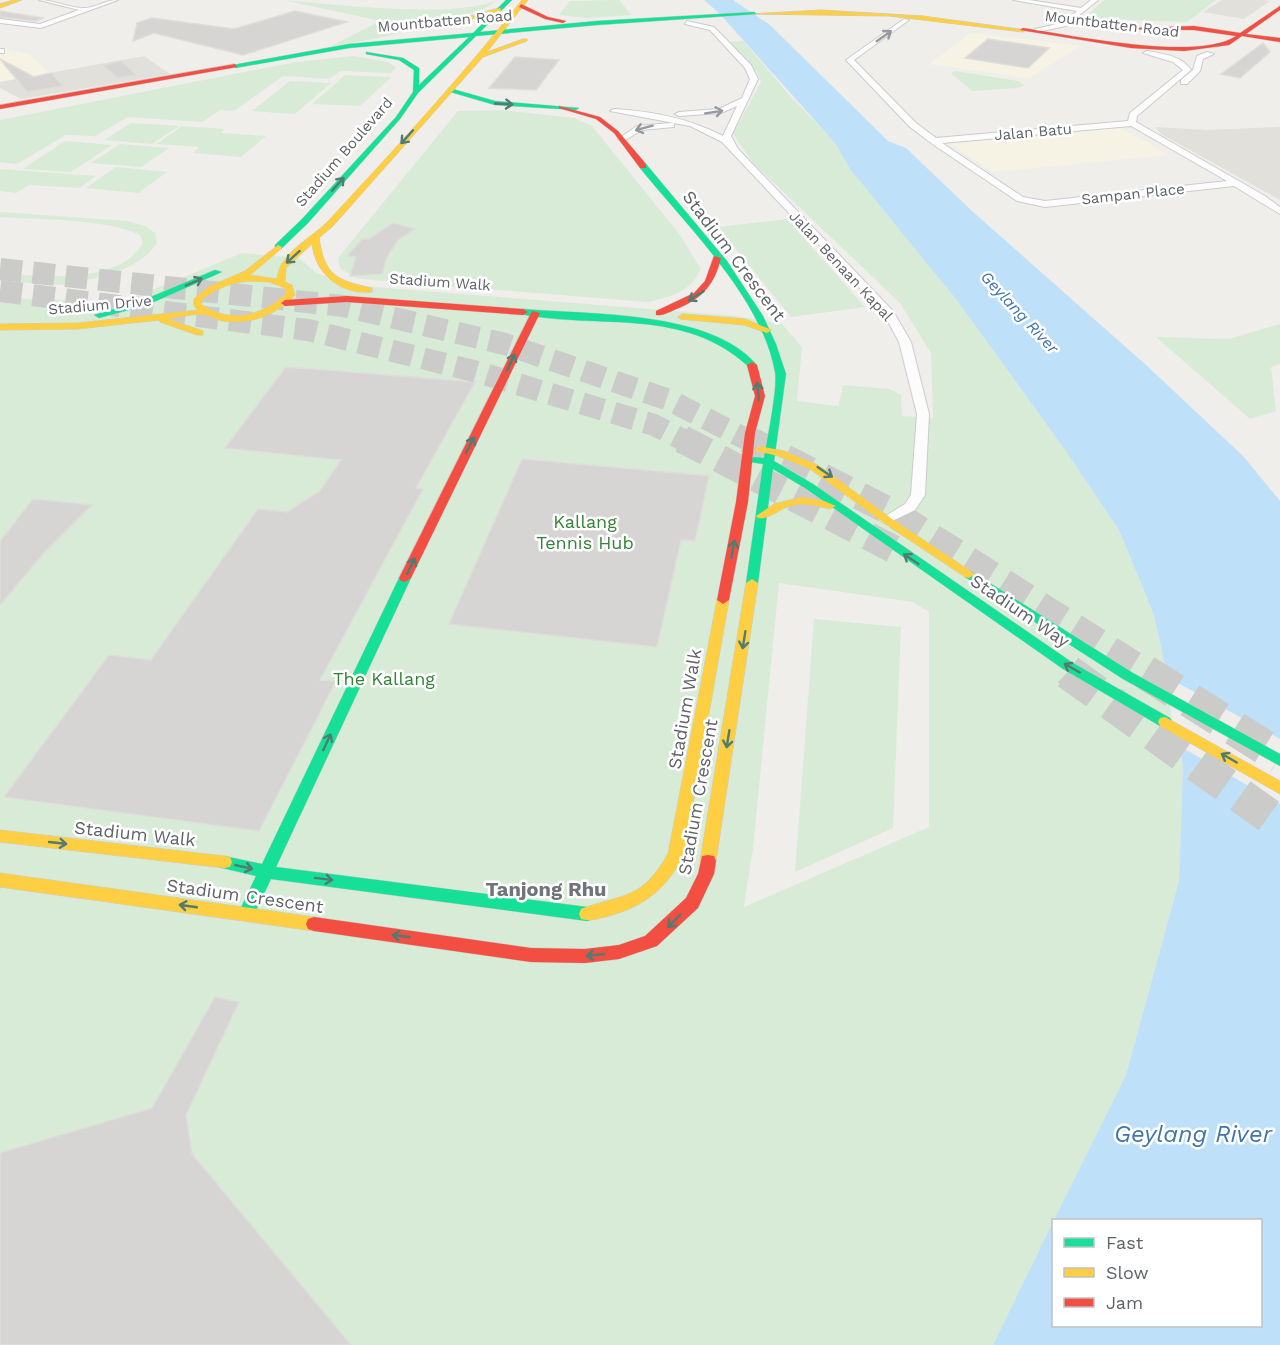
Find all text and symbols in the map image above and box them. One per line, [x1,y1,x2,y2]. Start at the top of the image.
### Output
street label: Mountbatten Road [377,6,513,36]
street label: Mountbatten Road [1044,7,1180,41]
one-way arrow [876,30,892,42]
street label: Stadium Boulevard [292,94,396,210]
one-way arrow [493,98,513,109]
one-way arrow [703,106,723,117]
street label: Jalan Batu [994,120,1072,144]
one-way arrow [635,123,654,135]
one-way arrow [400,129,414,144]
one-way arrow [331,177,345,192]
street label: Sampan Place [1080,180,1186,208]
street label: Stadium Crescent [678,186,791,325]
street label: Jalan Benaan Kapal [785,207,897,325]
one-way arrow [285,250,300,264]
water label: Geylang River [977,267,1063,358]
street label: Stadium Walk [389,269,492,295]
one-way arrow [184,276,203,287]
one-way arrow [688,290,705,302]
street label: Stadium Drive [48,292,152,318]
one-way arrow [505,354,517,372]
one-way arrow [752,382,763,402]
one-way arrow [465,436,477,454]
one-way arrow [816,466,832,478]
park label: Kallang Tennis Hub [536,511,634,553]
one-way arrow [728,540,739,559]
one-way arrow [903,553,920,565]
one-way arrow [406,558,418,576]
street label: Stadium Way [967,570,1074,652]
one-way arrow [738,630,749,649]
street label: Stadium Walk [664,647,705,771]
one-way arrow [1064,662,1081,674]
park label: The Kallang [333,668,435,689]
street label: Stadium Crescent [673,717,722,877]
one-way arrow [722,729,733,748]
one-way arrow [323,733,334,751]
one-way arrow [1221,752,1238,764]
street label: Stadium Walk [73,817,197,850]
one-way arrow [48,838,68,849]
one-way arrow [234,861,253,873]
street label: Stadium Crescent [165,874,325,917]
one-way arrow [313,874,333,885]
district label: Tanjong Rhu [486,877,606,901]
one-way arrow [178,900,198,911]
one-way arrow [666,914,681,929]
one-way arrow [392,931,412,942]
one-way arrow [586,950,606,961]
water label: Geylang River [1114,1120,1274,1148]
legend [1052,1219,1262,1327]
text: Fast [1106,1232,1144,1253]
text: Slow [1106,1262,1149,1283]
text: Jam [1106,1292,1143,1313]

